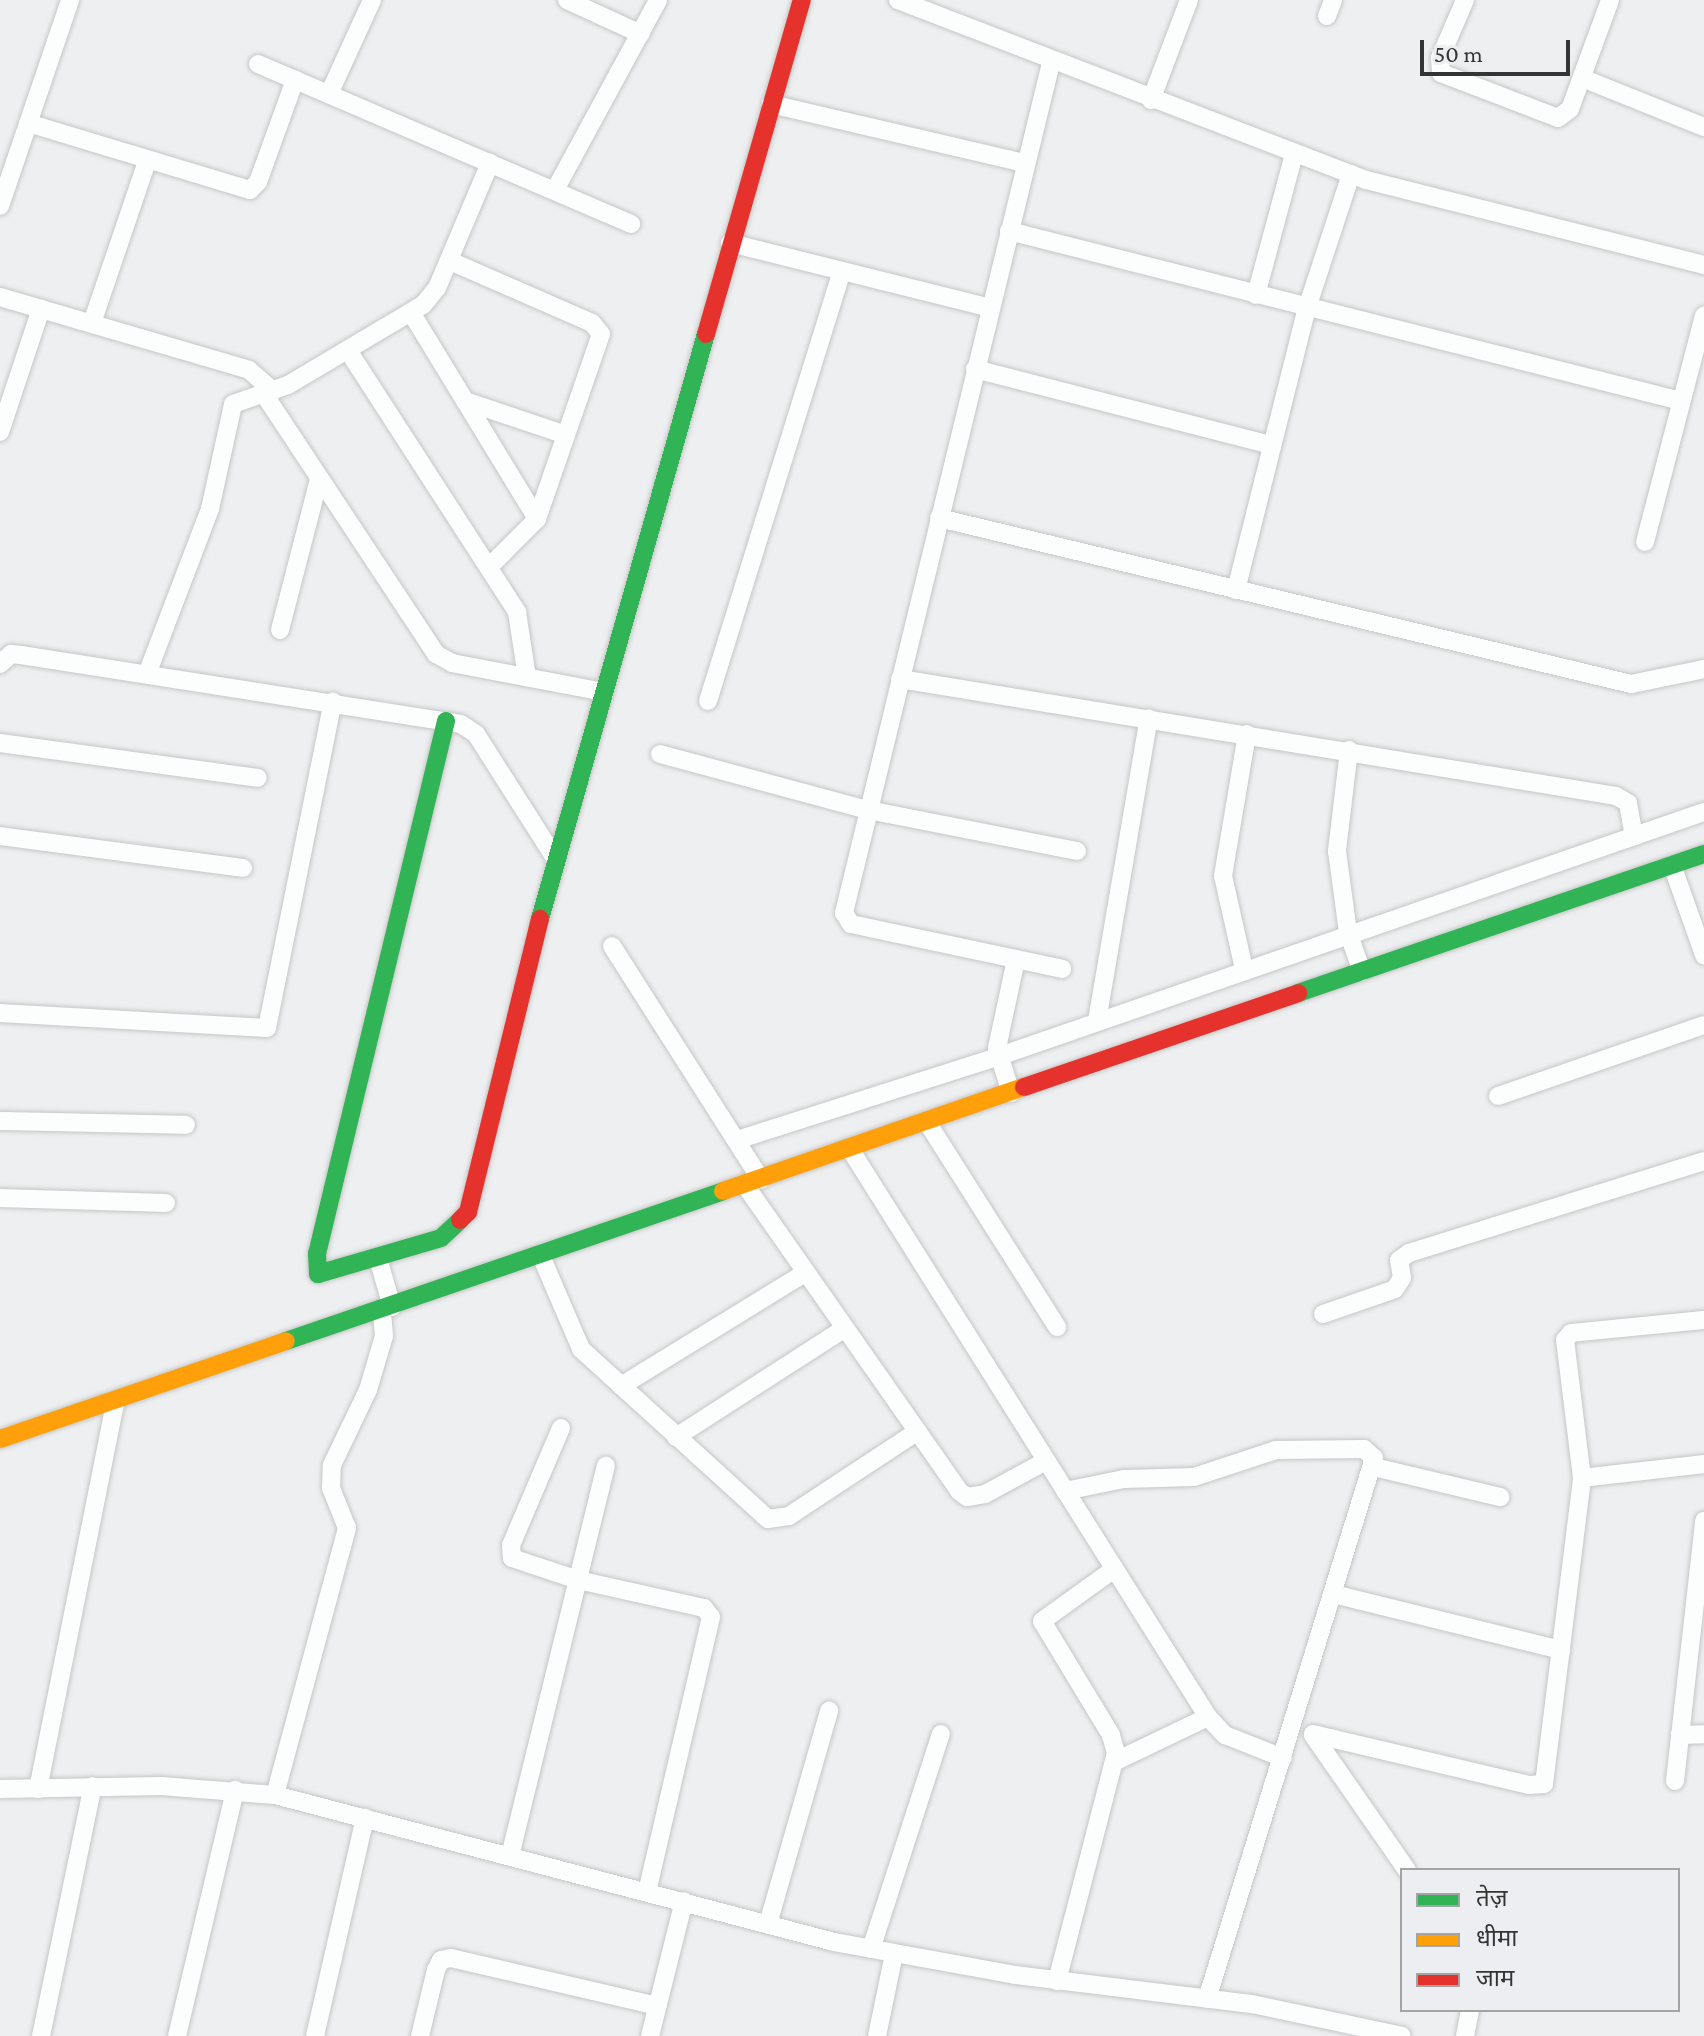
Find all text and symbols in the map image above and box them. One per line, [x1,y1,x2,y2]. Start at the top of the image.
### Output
scale bar [1424,24,1574,74]
text: 50 m [1434,40,1483,67]
legend [1400,1868,1680,2012]
text: तेज़ [1476,1884,1508,1911]
text: धीमा [1476,1924,1518,1951]
text: जाम [1476,1964,1514,1991]

